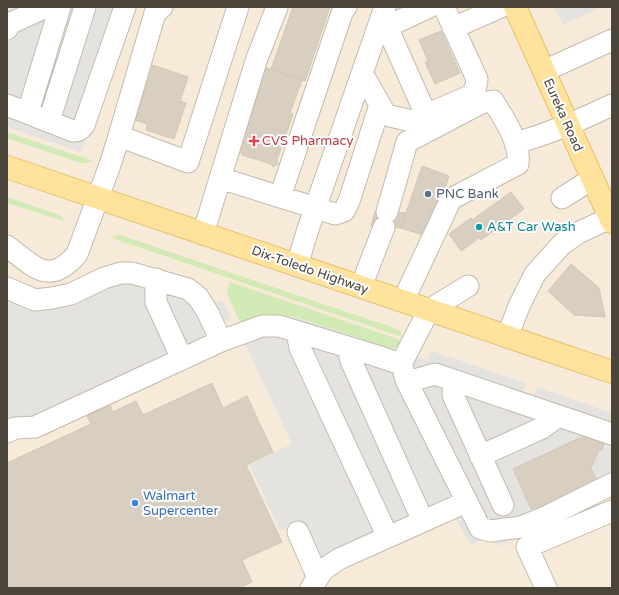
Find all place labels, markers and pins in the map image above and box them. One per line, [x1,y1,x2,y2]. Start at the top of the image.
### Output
place label: CVS Pharmacy [262,133,353,149]
marker: CVS Pharmacy [249,136,259,146]
place label: PNC Bank [436,186,499,202]
marker: PNC Bank [423,189,433,199]
place label: A&T Car Wash [487,219,576,235]
marker: A&T Car Wash [474,222,484,232]
place label: Walmart Supercenter [143,488,218,519]
marker: Walmart Supercenter [130,498,140,508]

